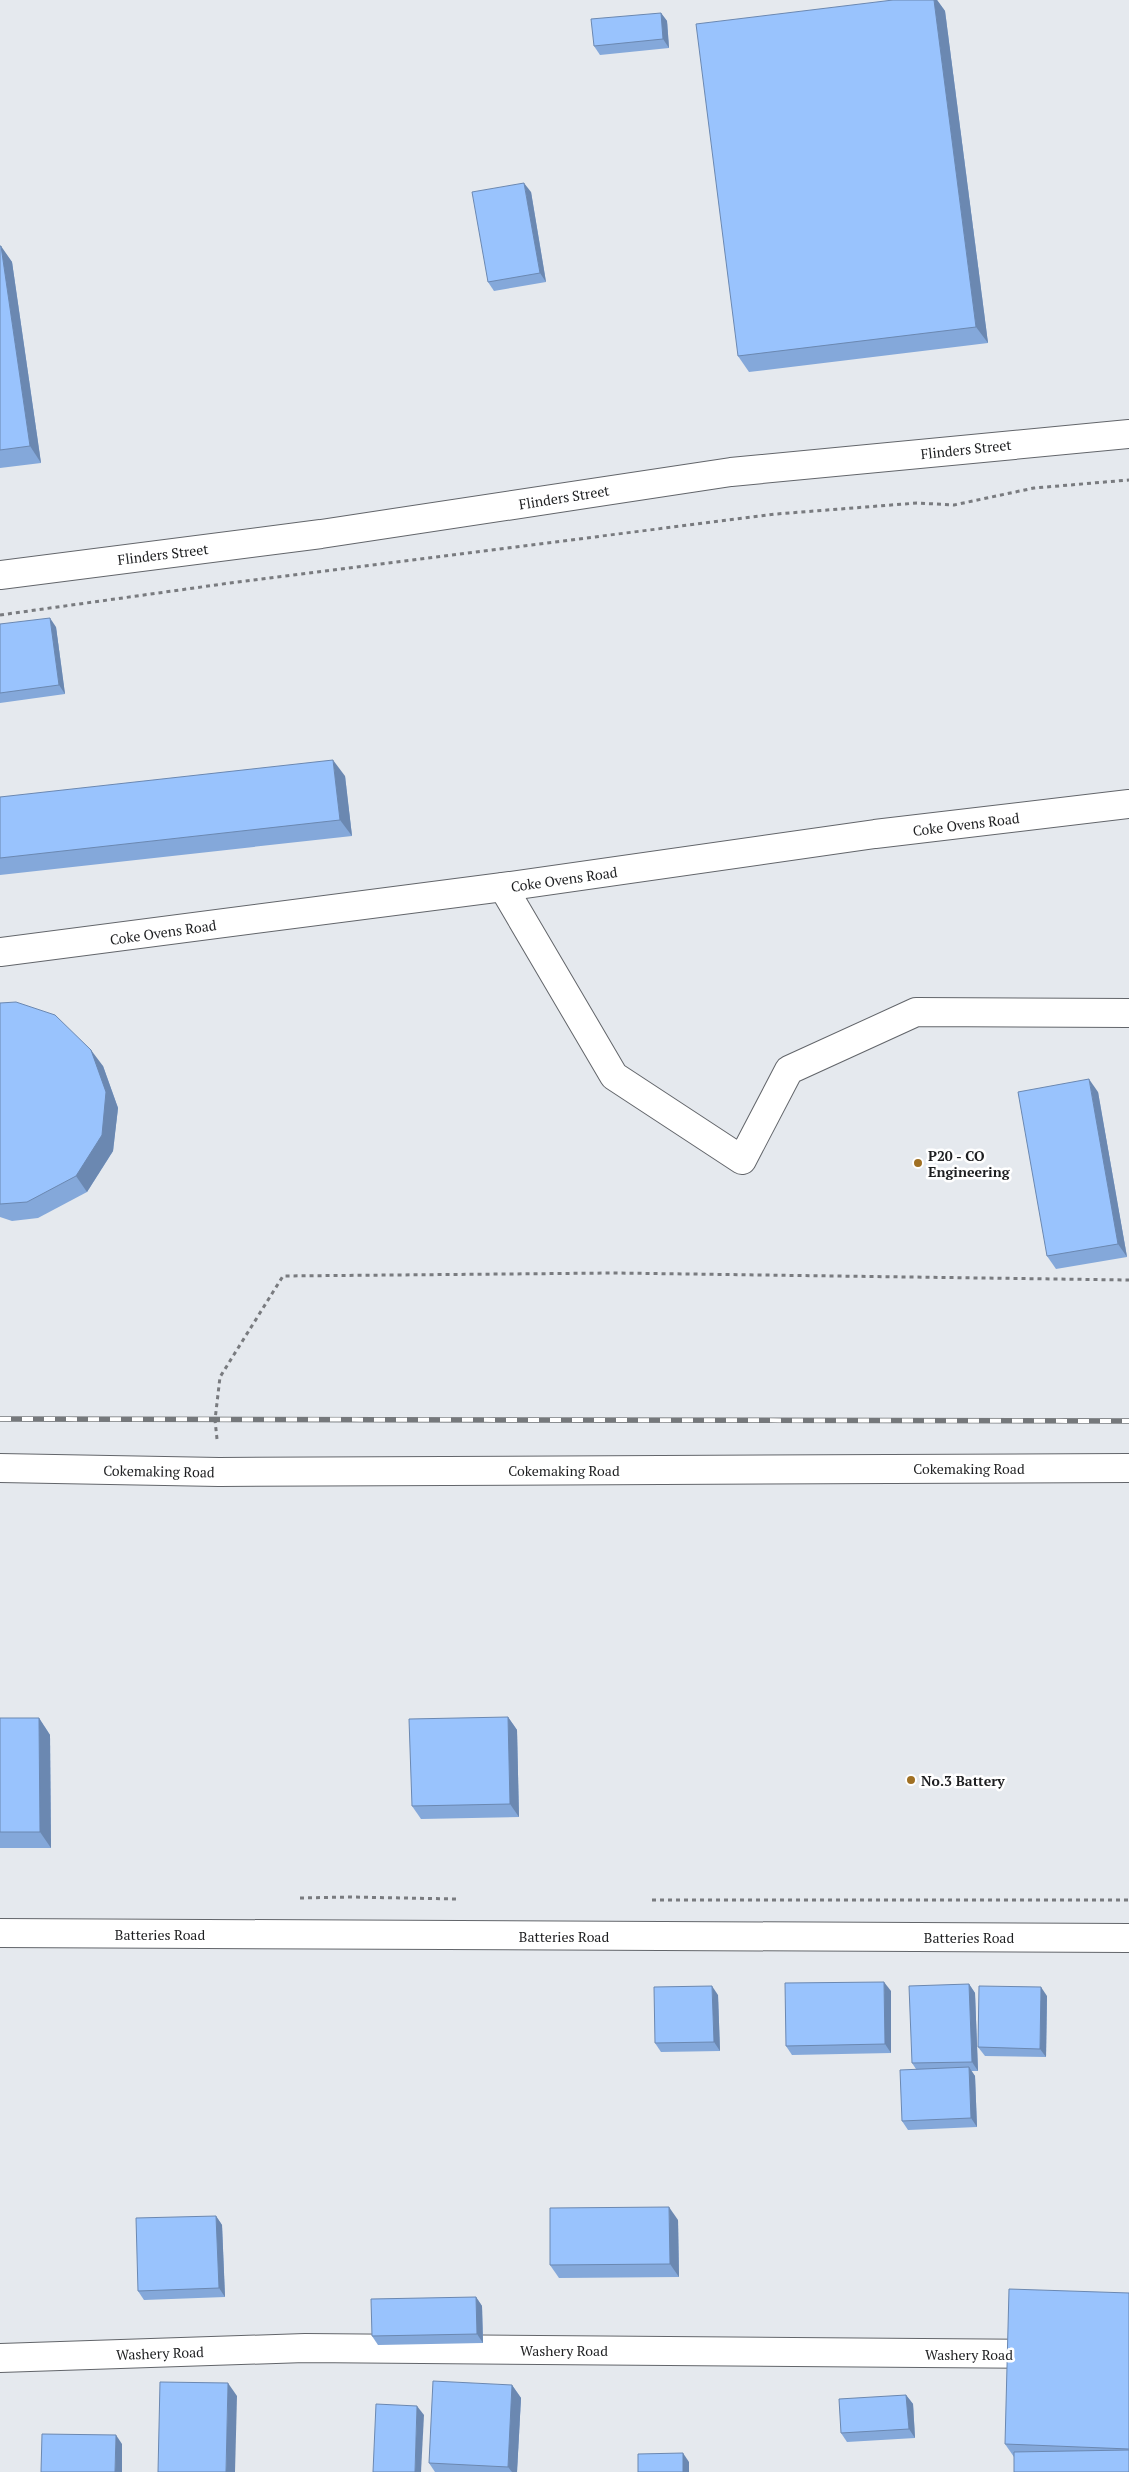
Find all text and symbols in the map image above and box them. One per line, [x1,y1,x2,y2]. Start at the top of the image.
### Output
street label: Flinders Street [920,435,1013,463]
street label: Flinders Street [517,480,611,514]
street label: Flinders Street [116,539,210,569]
street label: Coke Ovens Road [912,808,1021,840]
street label: Coke Ovens Road [510,862,619,896]
street label: Coke Ovens Road [109,915,218,949]
place label: P20 - CO Engineering [928,1146,1011,1181]
marker: P20 - CO Engineering [912,1157,924,1169]
street label: Cokemaking Road [913,1459,1025,1478]
street label: Cokemaking Road [103,1461,215,1481]
street label: Cokemaking Road [508,1461,620,1480]
place label: No.3 Battery [921,1771,1005,1790]
marker: No.3 Battery [905,1774,917,1786]
street label: Batteries Road [115,1925,205,1944]
street label: Batteries Road [519,1927,609,1946]
street label: Batteries Road [924,1928,1014,1947]
street label: Washery Road [520,2341,608,2360]
street label: Washery Road [116,2342,204,2364]
street label: Washery Road [925,2345,1013,2364]

